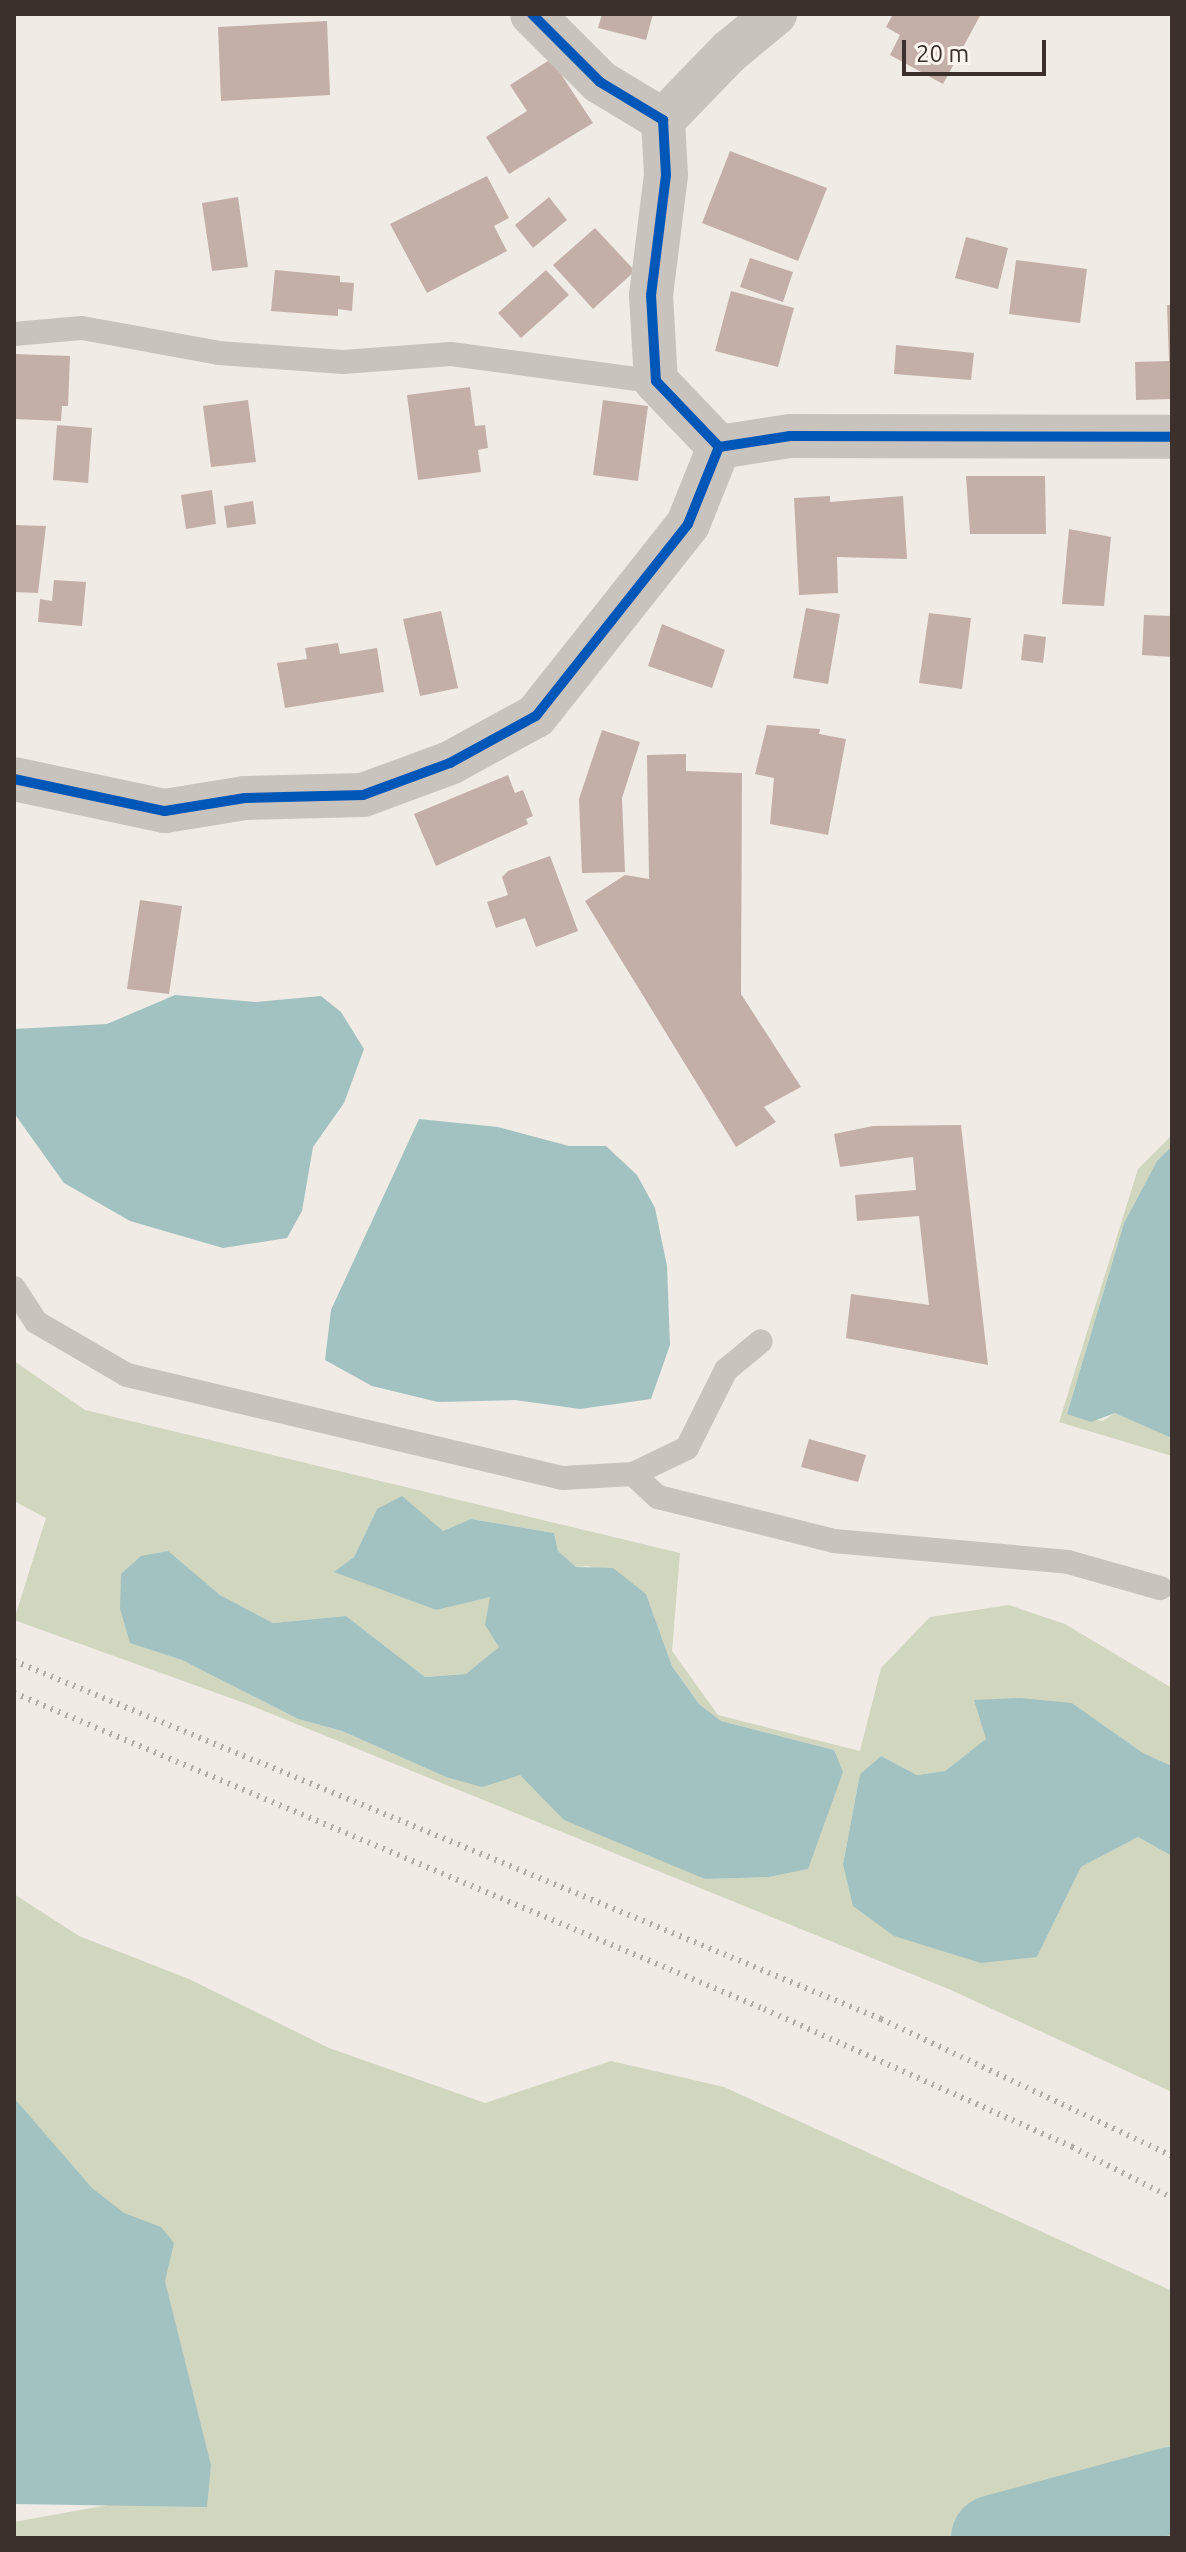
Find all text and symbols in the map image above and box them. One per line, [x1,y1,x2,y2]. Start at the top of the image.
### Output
scale bar [906,24,1050,74]
text: 20 m [916,40,969,67]

